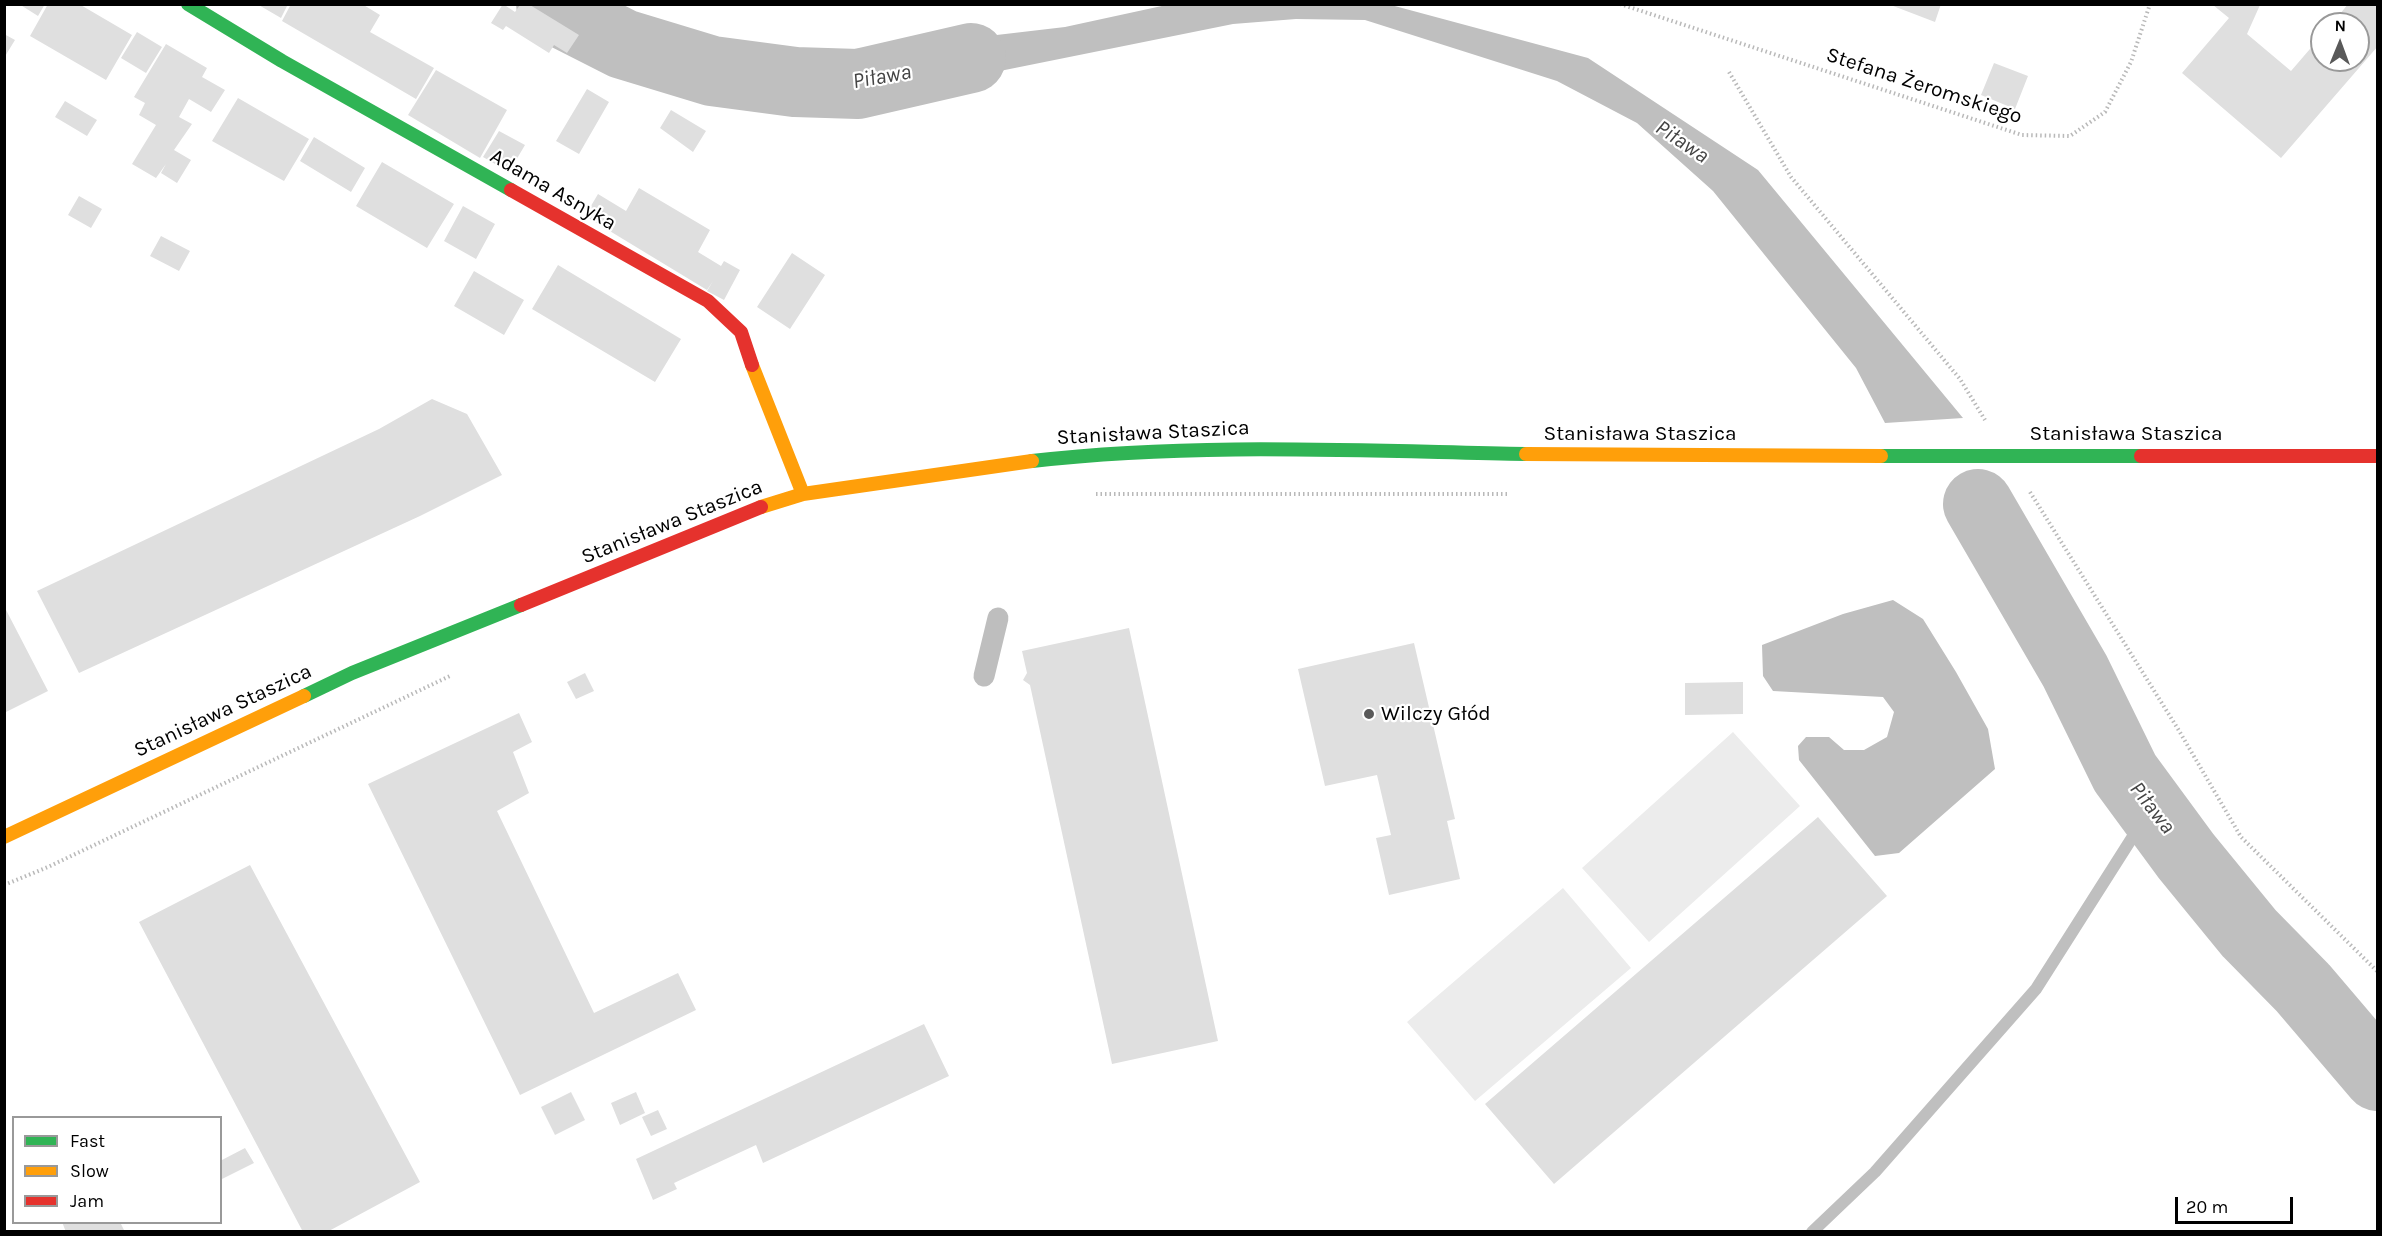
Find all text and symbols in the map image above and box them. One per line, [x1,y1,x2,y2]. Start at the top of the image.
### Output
north arrow [2310,12,2370,72]
text: N [2334,16,2346,35]
street label: Stefana Żeromskiego [1823,42,2025,130]
water label: Piława [851,59,913,95]
water label: Piława [1650,115,1714,169]
street label: Adama Asnyka [486,144,620,236]
street label: Stanisława Staszica [1056,415,1250,451]
street label: Stanisława Staszica [1543,421,1737,447]
street label: Stanisława Staszica [2029,421,2223,447]
street label: Stanisława Staszica [578,474,766,570]
street label: Stanisława Staszica [130,659,316,763]
place label: Wilczy Głód [1381,701,1491,727]
marker: Wilczy Głód [1362,707,1376,721]
water label: Piława [2123,777,2181,839]
legend [12,1116,222,1224]
text: Fast [70,1130,105,1152]
text: Slow [70,1160,109,1182]
scale bar [2178,1185,2296,1223]
text: Jam [70,1190,104,1212]
text: 20 m [2186,1196,2228,1218]

